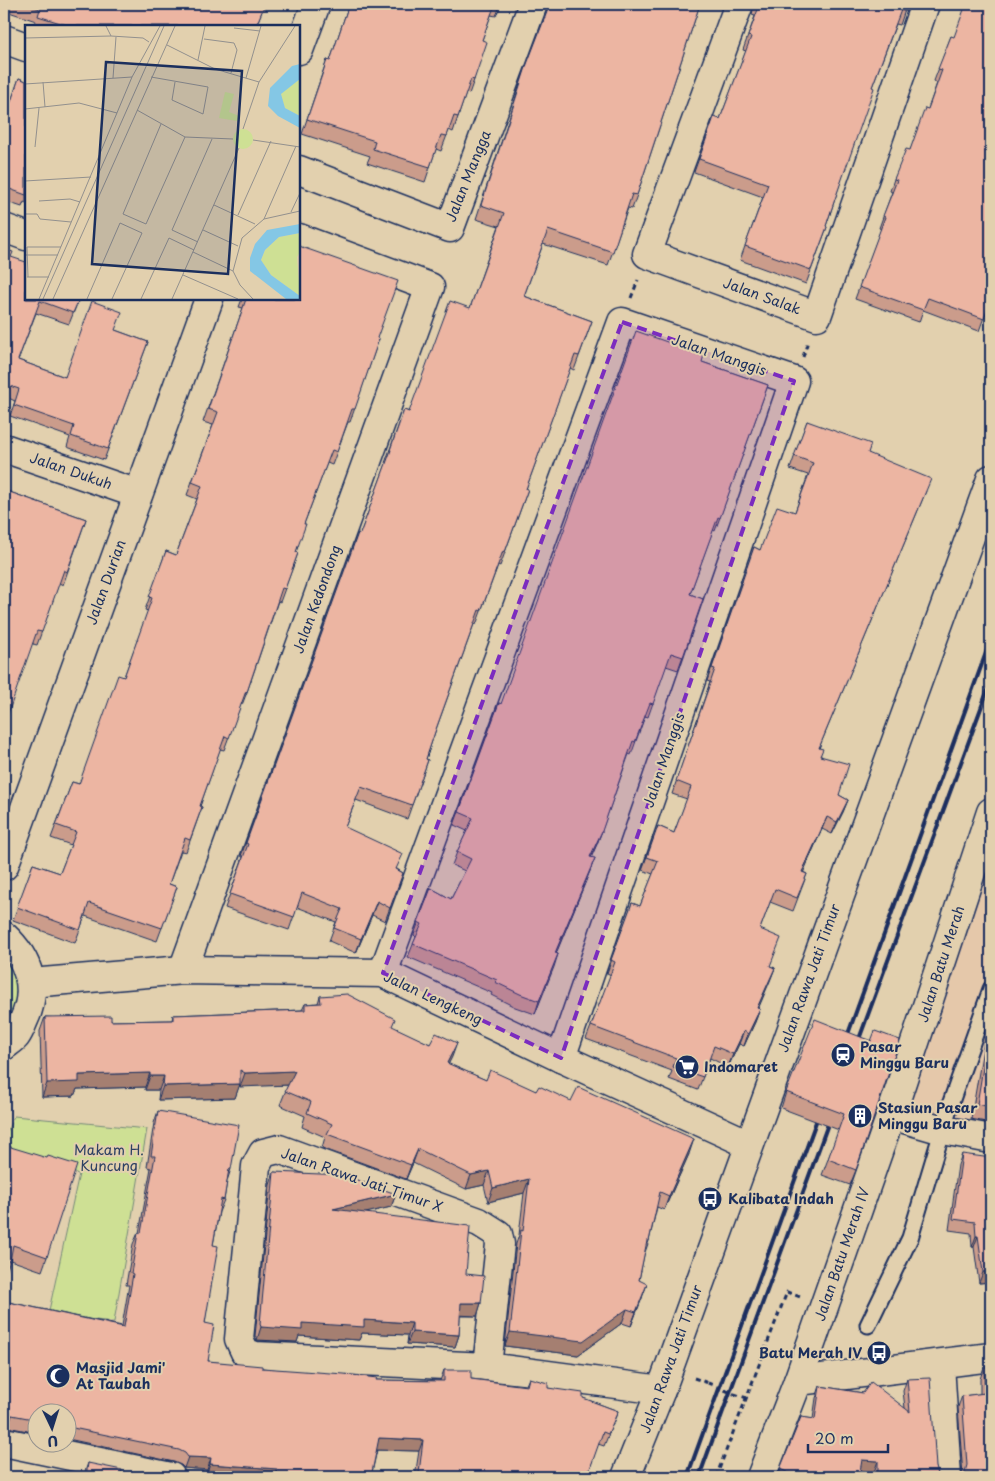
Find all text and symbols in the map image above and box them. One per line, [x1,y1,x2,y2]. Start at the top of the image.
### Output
inset map [25,25,300,300]
street label: Jalan Mangga [440,126,496,225]
street label: Jalan Salak [720,272,804,319]
street label: Jalan Manggis [669,328,769,381]
street label: Jalan Dukuh [27,447,115,494]
street label: Jalan Durian [80,536,131,628]
street label: Jalan Kedondong [287,542,346,656]
street label: Jalan Manggis [637,710,690,810]
street label: Jalan Rawa Jati Timur [772,900,845,1055]
street label: Jalan Batu Merah [912,903,969,1025]
street label: Jalan Lengkeng [380,965,486,1030]
place label: Pasar Minggu Baru [860,1036,949,1073]
station icon: Pasar Minggu Baru [830,1042,856,1068]
supermarket icon: Indomaret [674,1054,700,1080]
place label: Indomaret [704,1056,778,1077]
place label: Stasiun Pasar Minggu Baru [878,1097,978,1134]
building icon: Stasiun Pasar Minggu Baru [847,1103,873,1129]
park label: Makam H. Kuncung [74,1139,144,1176]
street label: Jalan Rawa Jati Timur X [278,1142,446,1217]
street label: Jalan Batu Merah IV [809,1184,874,1324]
bus stop icon: Kalibata Indah [697,1186,723,1212]
place label: Kalibata Indah [728,1188,834,1209]
street label: Jalan Rawa Jati Timur [634,1281,707,1436]
bus stop icon: Batu Merah IV [866,1340,892,1366]
place label: Batu Merah IV [759,1342,862,1363]
place label: Masjid Jami' At Taubah [76,1357,166,1394]
mosque icon: Masjid Jami' At Taubah [45,1363,71,1389]
north arrow [28,1404,78,1454]
scale bar [808,1421,888,1453]
text: 20 m [815,1426,854,1449]
text: U [47,1431,59,1452]

